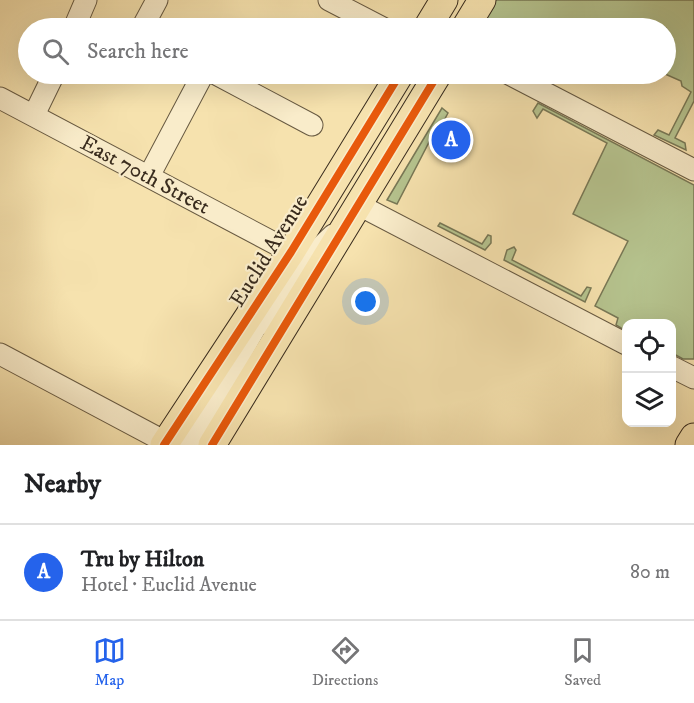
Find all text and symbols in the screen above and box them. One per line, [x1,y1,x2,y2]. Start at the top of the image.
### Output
search box [18,18,676,84]
icon: search [39,35,72,68]
text: Search here [87,38,189,65]
pin: A [432,118,470,162]
street label: East 70th Street [76,130,214,220]
street label: Euclid Avenue [224,190,314,312]
your location [351,287,380,316]
map controls [622,319,676,427]
button: locate [622,319,676,373]
button: layers [622,373,676,427]
text: Nearby [24,468,101,501]
text: Tru by Hilton [81,546,204,573]
text: A [37,560,50,585]
text: 80 m [630,560,670,585]
text: Hotel · Euclid Avenue [81,573,257,598]
tab: Map [93,634,126,690]
tab: Directions [312,634,378,690]
tab: Saved [564,634,601,690]

